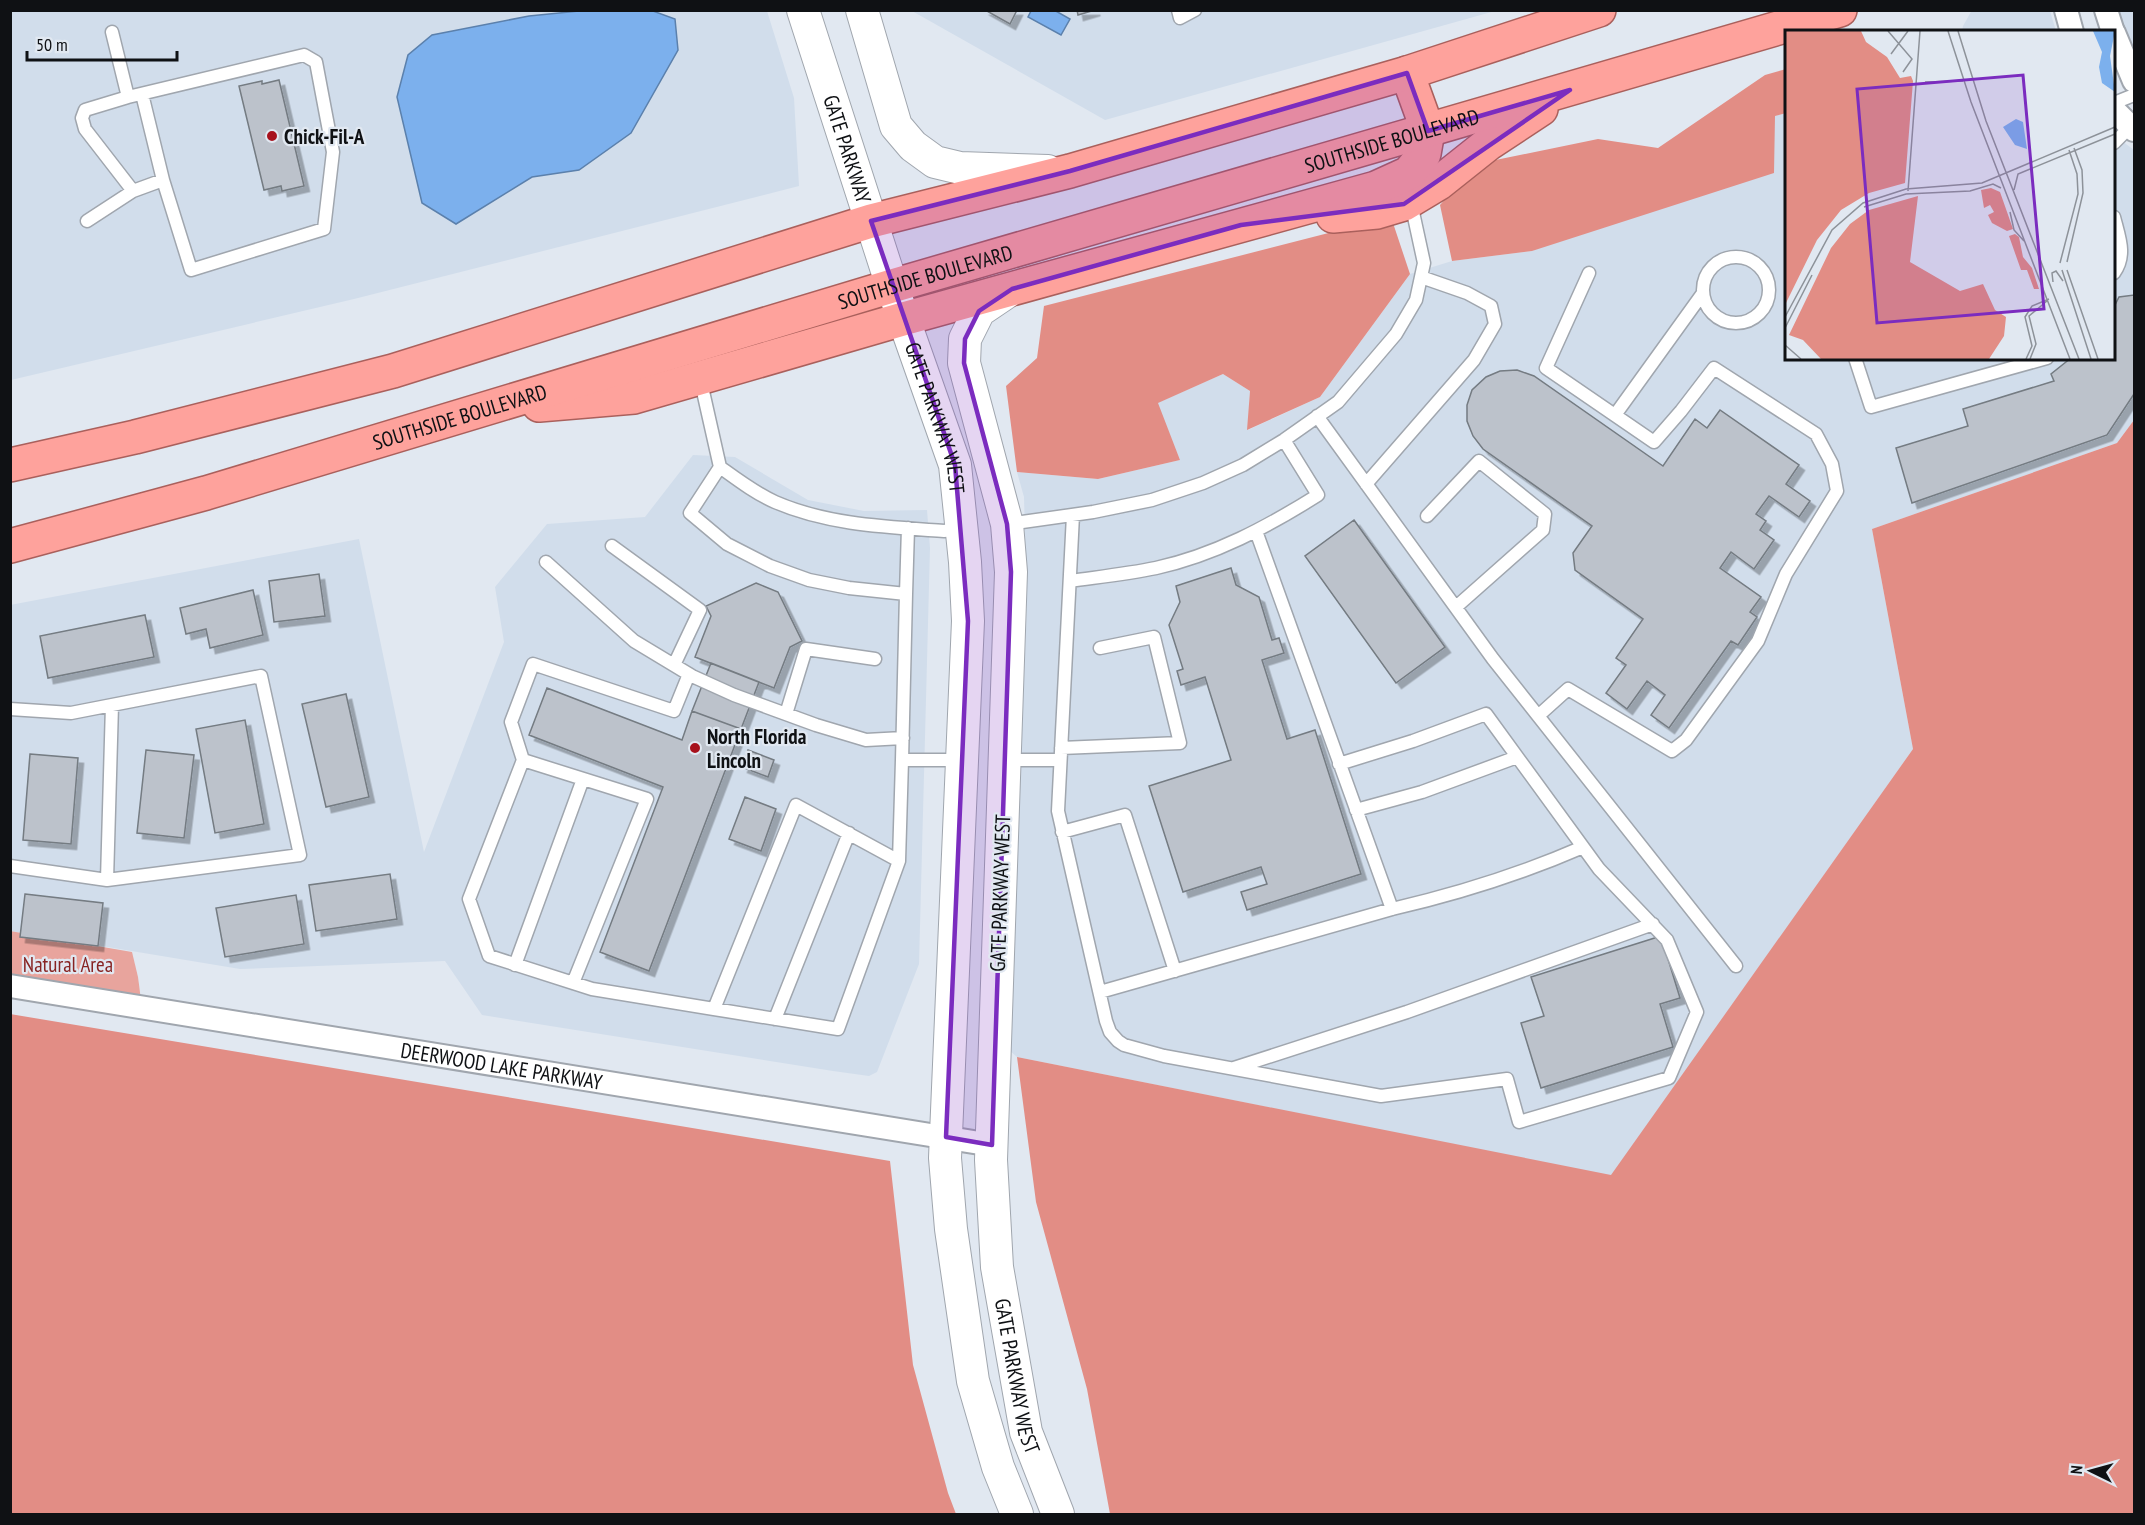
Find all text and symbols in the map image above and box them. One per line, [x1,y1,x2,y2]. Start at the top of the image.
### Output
scale bar [27,24,177,62]
inset map [1785,30,2115,360]
text: 50 m [36,33,68,56]
street label: GATE PARKWAY [818,91,878,207]
street label: SOUTHSIDE BOULEVARD [1301,102,1482,179]
place label: Chick-Fil-A [284,123,365,150]
marker: Chick-Fil-A [265,129,279,143]
street label: SOUTHSIDE BOULEVARD [835,238,1016,315]
street label: GATE PARKWAY WEST [899,338,971,495]
street label: SOUTHSIDE BOULEVARD [369,377,550,455]
place label: North Florida Lincoln [707,723,807,774]
marker: North Florida Lincoln [688,741,702,755]
street label: GATE PARKWAY WEST [984,813,1016,972]
park label: Natural Area [23,951,113,978]
street label: DEERWOOD LAKE PARKWAY [399,1036,605,1095]
street label: GATE PARKWAY WEST [989,1296,1047,1458]
north arrow [2061,1441,2121,1501]
text: N [2066,1465,2086,1475]

